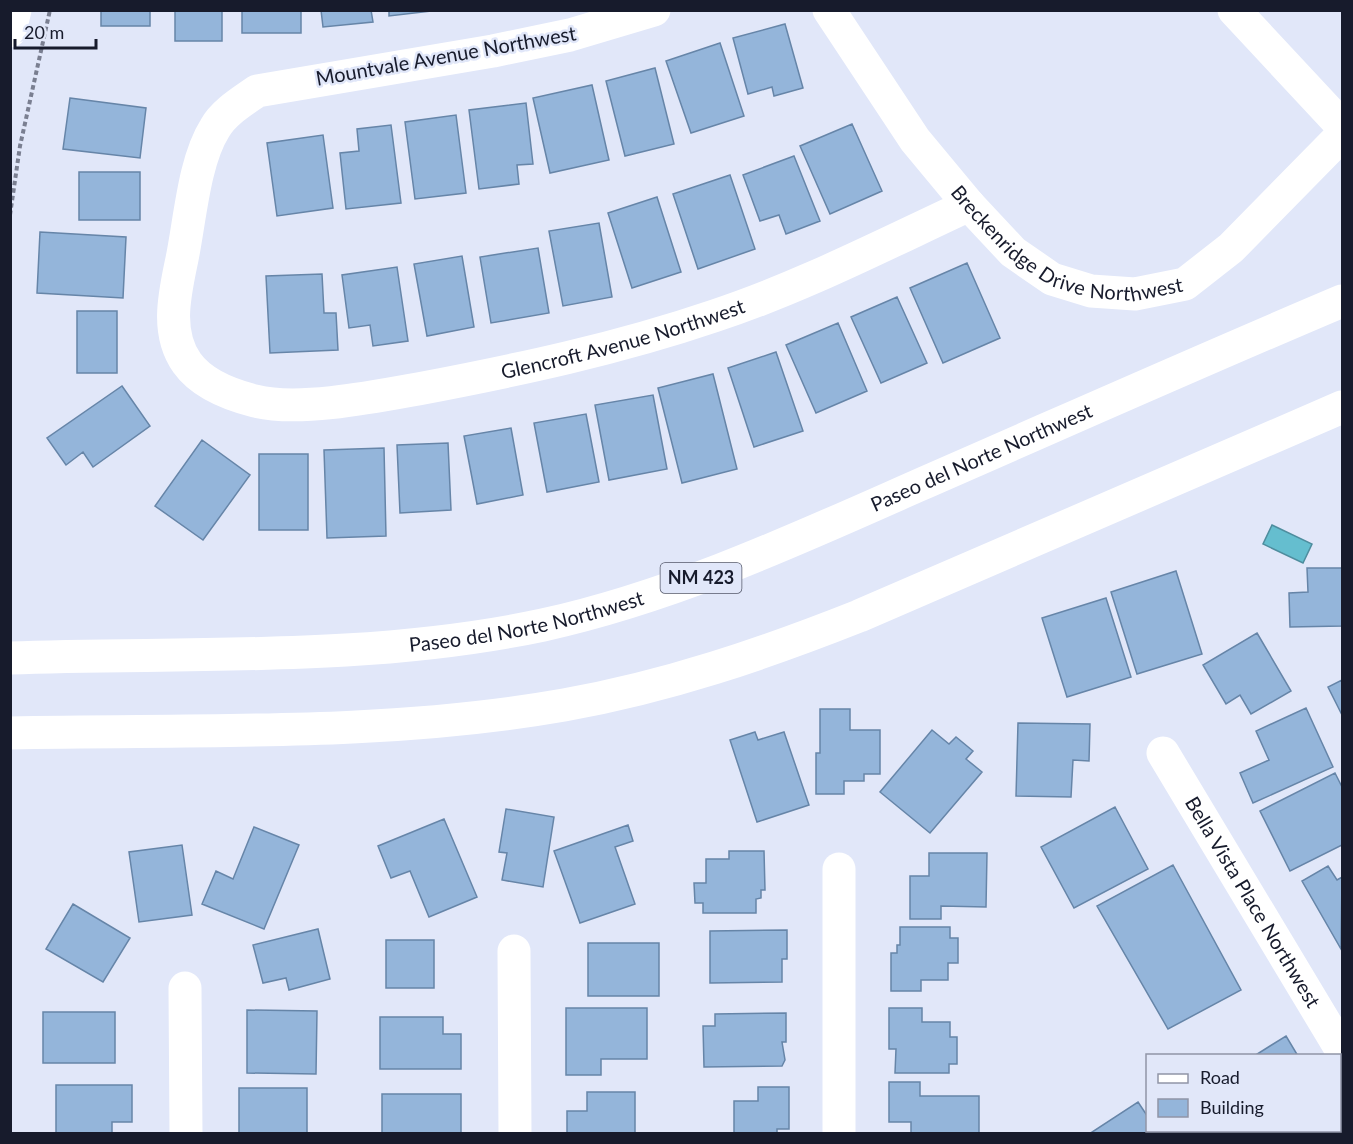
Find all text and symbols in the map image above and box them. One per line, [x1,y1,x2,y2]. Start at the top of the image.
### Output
scale bar [15,12,96,50]
street label: Mountvale Avenue Northwest [314,20,578,90]
text: 20 m [24,21,64,43]
street label: Breckenridge Drive Northwest [947,180,1185,306]
street label: Glencroft Avenue Northwest [499,293,748,383]
street label: Paseo del Norte Northwest [867,398,1096,516]
road number: NM 423 [660,563,742,593]
street label: Paseo del Norte Northwest [408,585,646,656]
street label: Bella Vista Place Northwest [1181,792,1326,1012]
legend [1146,1054,1341,1132]
text: Road [1200,1066,1240,1088]
text: Building [1200,1096,1264,1118]

